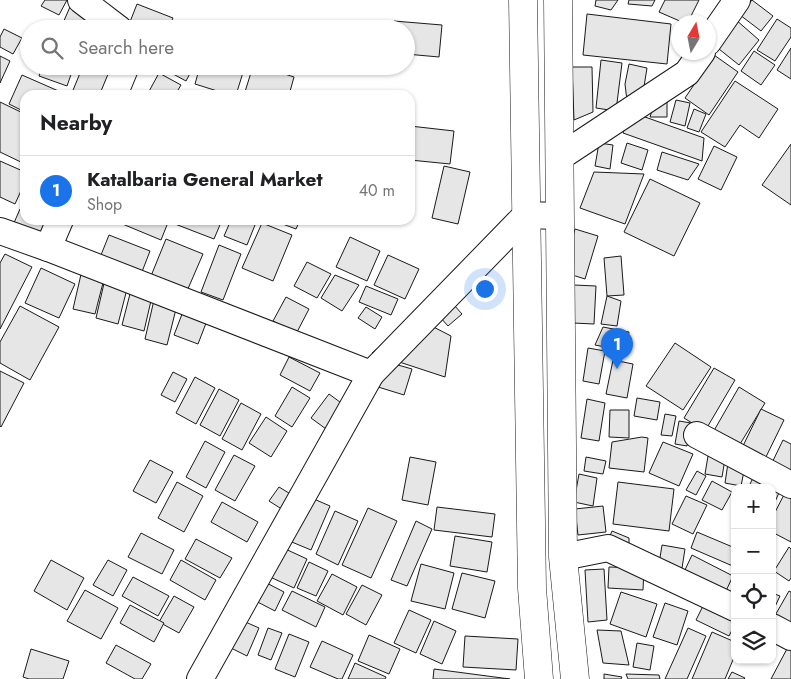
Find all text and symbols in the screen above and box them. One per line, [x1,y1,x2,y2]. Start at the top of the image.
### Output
north arrow [671,15,716,60]
search box [20,20,415,75]
icon: search [38,34,66,62]
text: Search here [78,34,174,61]
text: Nearby [40,108,112,138]
text: Katalbaria General Market [87,166,323,193]
text: 1 [52,179,60,202]
text: 40 m [359,179,395,202]
text: Shop [87,193,122,216]
your location [472,276,498,302]
pin: 1 [601,328,633,369]
map controls [731,484,776,664]
button: + [731,484,776,529]
button: − [731,529,776,574]
button: locate [731,574,776,619]
button: layers [731,619,776,664]

